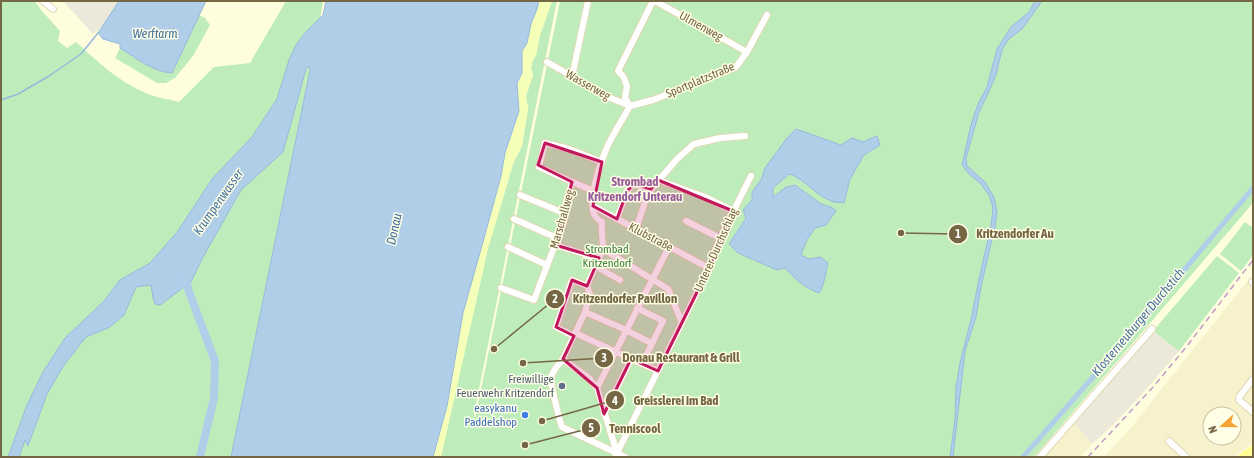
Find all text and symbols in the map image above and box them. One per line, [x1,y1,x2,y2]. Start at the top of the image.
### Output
street label: Ulmenweg [677,8,726,44]
water label: Werftarm [132,26,178,41]
street label: Sportplatzstraße [664,59,736,101]
street label: Wasserweg [563,67,614,103]
water label: Krumpenwasser [190,165,247,238]
district label: Strombad Kritzendorf Unterau [588,174,682,204]
street label: Marschallweg [547,187,577,250]
street label: Unterer Durchschlag [691,205,741,294]
water label: Donau [383,212,405,246]
street label: Klubstraße [626,220,676,254]
callout: Kritzendorfer Au [948,221,1062,246]
text: Kritzendorfer Au [976,226,1054,241]
text: 1 [955,227,961,241]
park label: Strombad Kritzendorf [582,242,632,270]
water label: Klosterneuburger Durchstich [1089,265,1188,379]
callout: Kritzendorfer Pavillon [545,286,685,311]
text: Kritzendorfer Pavillon [573,291,677,306]
text: 2 [552,292,558,306]
callout: Donau Restaurant & Grill [594,345,748,370]
text: Donau Restaurant & Grill [622,350,740,365]
text: 3 [601,351,607,365]
place label: Freiwillige Feuerwehr Kritzendorf [457,372,555,400]
marker: Freiwillige Feuerwehr Kritzendorf [557,381,567,391]
callout: Greisslerei im Bad [605,388,726,413]
text: Greisslerei im Bad [633,393,719,408]
text: 4 [611,394,618,408]
place label: easykanu Paddelshop [464,401,517,429]
north arrow [1202,406,1242,446]
marker: easykanu Paddelshop [520,410,530,420]
callout: Tenniscool [581,416,669,441]
text: 5 [588,421,594,435]
text: Tenniscool [609,421,661,436]
text: N [1206,424,1219,435]

